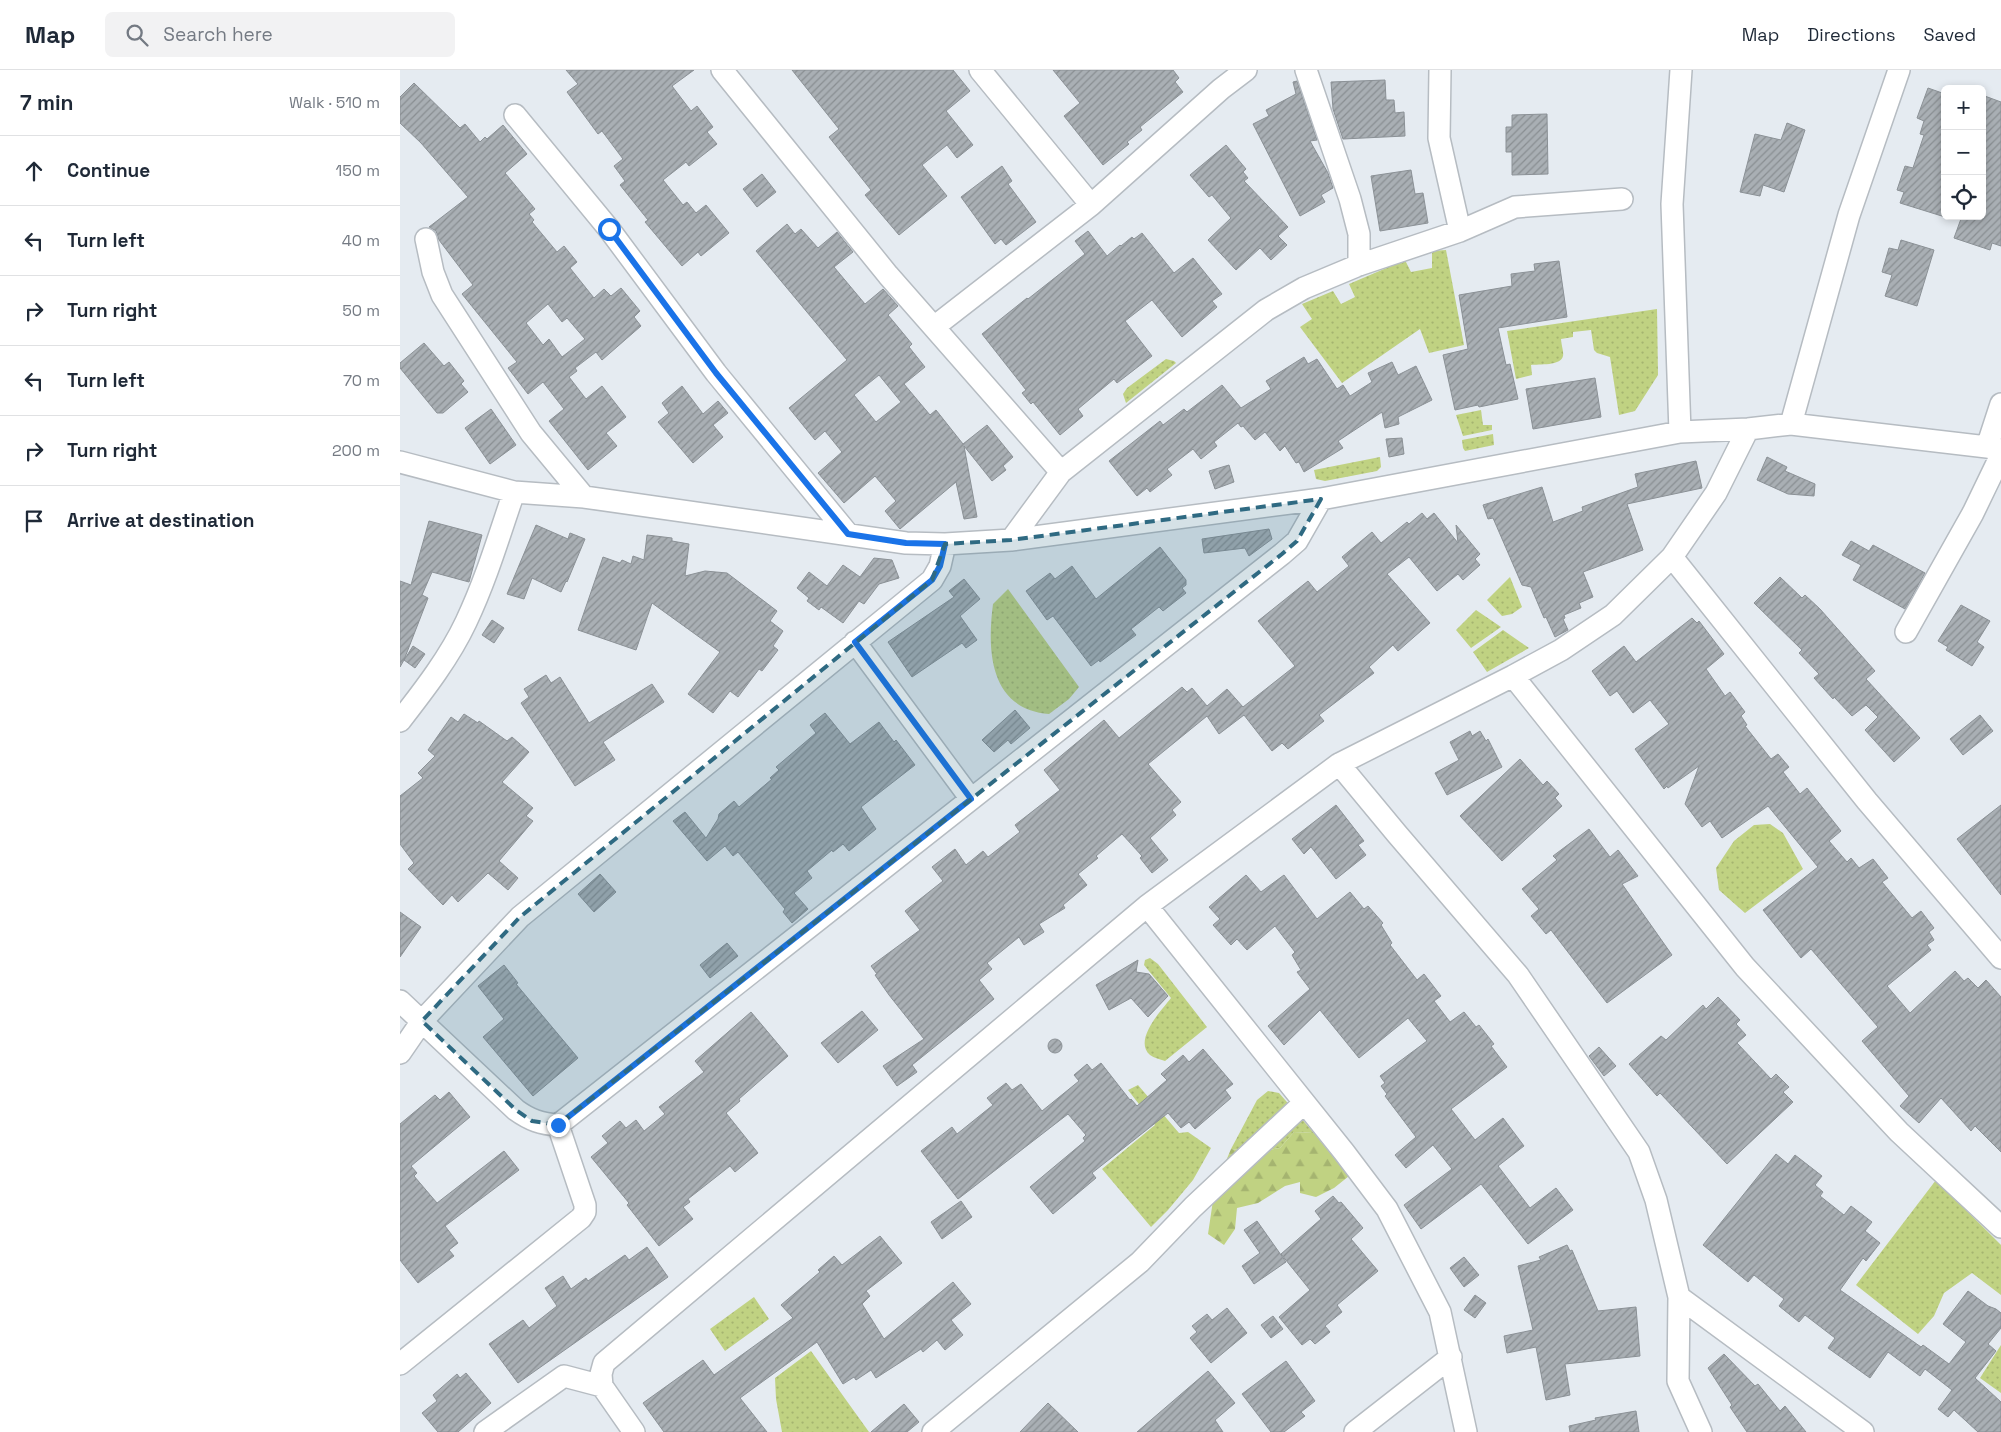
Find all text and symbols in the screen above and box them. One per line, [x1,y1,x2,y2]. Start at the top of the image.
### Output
search box [105,12,455,57]
text: Map [25,19,75,50]
icon: search [123,21,151,49]
text: Search here [163,22,273,47]
text: Map [1742,23,1779,46]
text: Directions [1807,23,1896,46]
text: Saved [1924,23,1976,46]
map controls [1941,85,1986,220]
button: + [1941,85,1986,130]
text: 7 min [20,89,73,116]
text: Walk · 510 m [289,92,380,113]
button: − [1941,130,1986,175]
icon: ahead [20,157,48,185]
text: Continue [67,158,150,183]
text: 150 m [336,160,380,181]
button: locate [1941,175,1986,220]
route start [598,218,621,241]
icon: left [20,227,48,255]
text: Turn left [67,228,145,253]
text: 40 m [342,230,380,251]
icon: right [20,297,48,325]
text: Turn right [67,298,157,323]
text: 50 m [342,300,380,321]
icon: left [20,367,48,395]
text: Turn left [67,368,145,393]
text: 70 m [343,370,380,391]
icon: right [20,437,48,465]
text: Turn right [67,438,157,463]
text: 200 m [332,440,380,461]
icon: arrive [20,507,48,535]
text: Arrive at destination [67,508,255,533]
route end [547,1114,570,1137]

